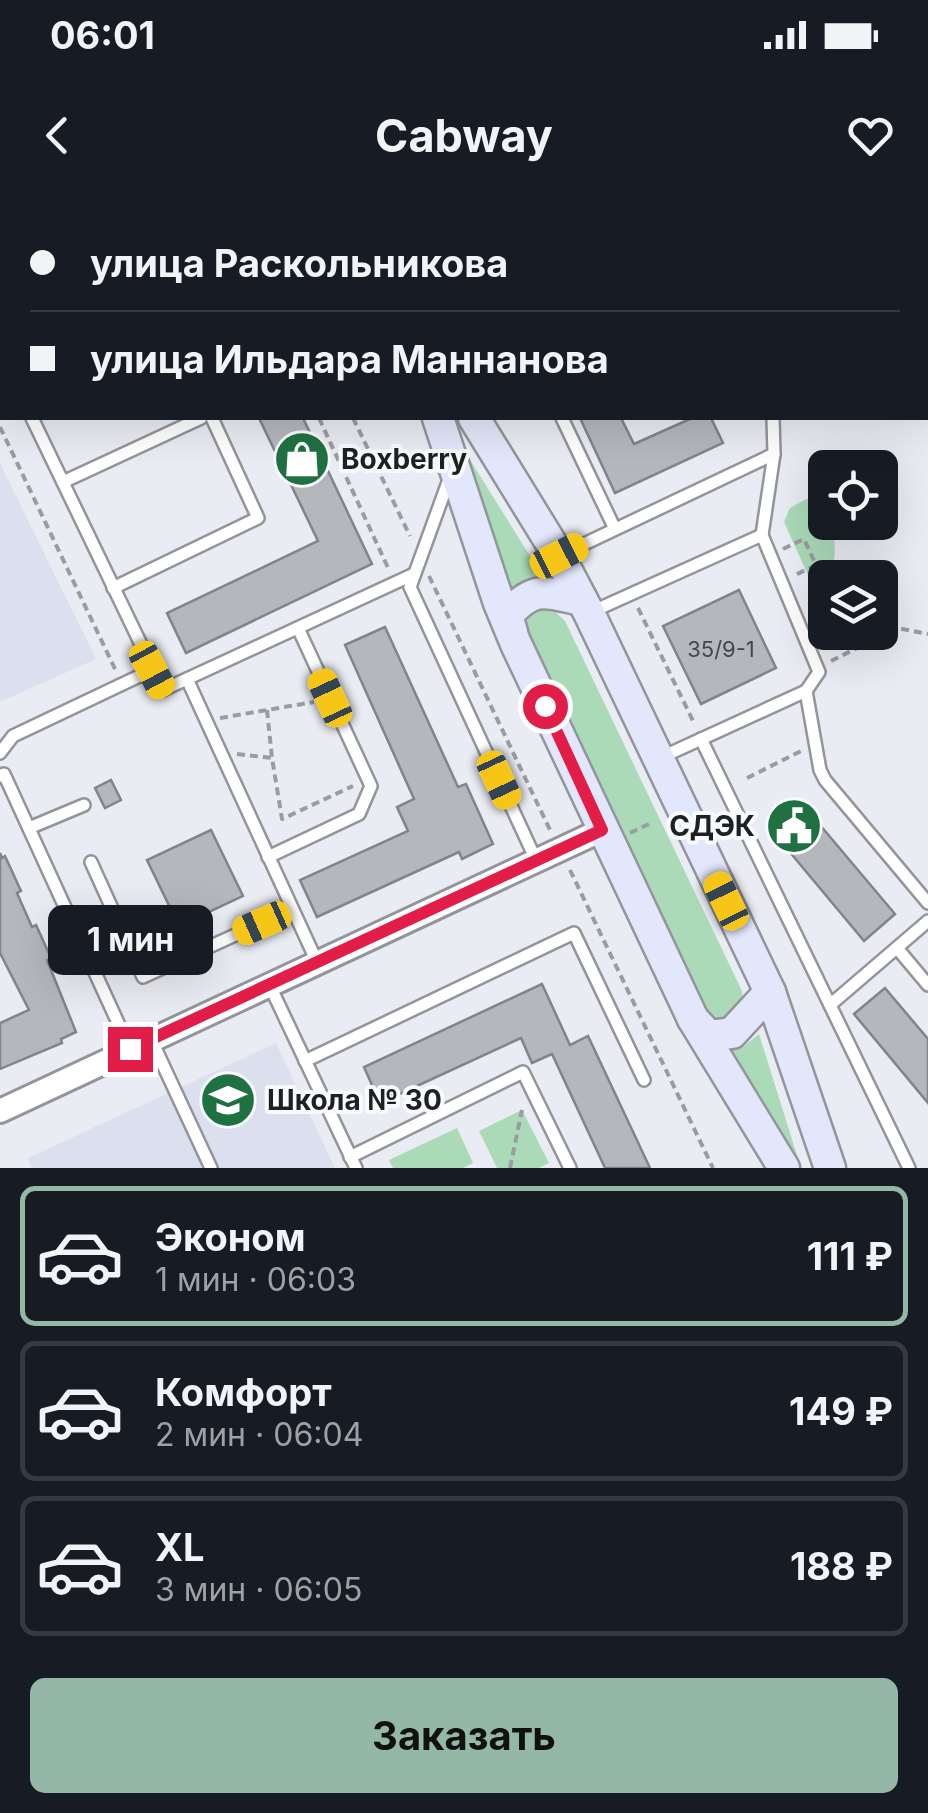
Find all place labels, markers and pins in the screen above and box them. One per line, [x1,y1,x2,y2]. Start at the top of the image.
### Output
shop icon: Boxberry [272,429,332,489]
place label: Boxberry [341,442,467,476]
public building icon: СДЭК [764,796,824,856]
place label: СДЭК [669,809,755,843]
school or university icon: Школа № 30 [198,1070,258,1130]
place label: Школа № 30 [267,1083,442,1117]

